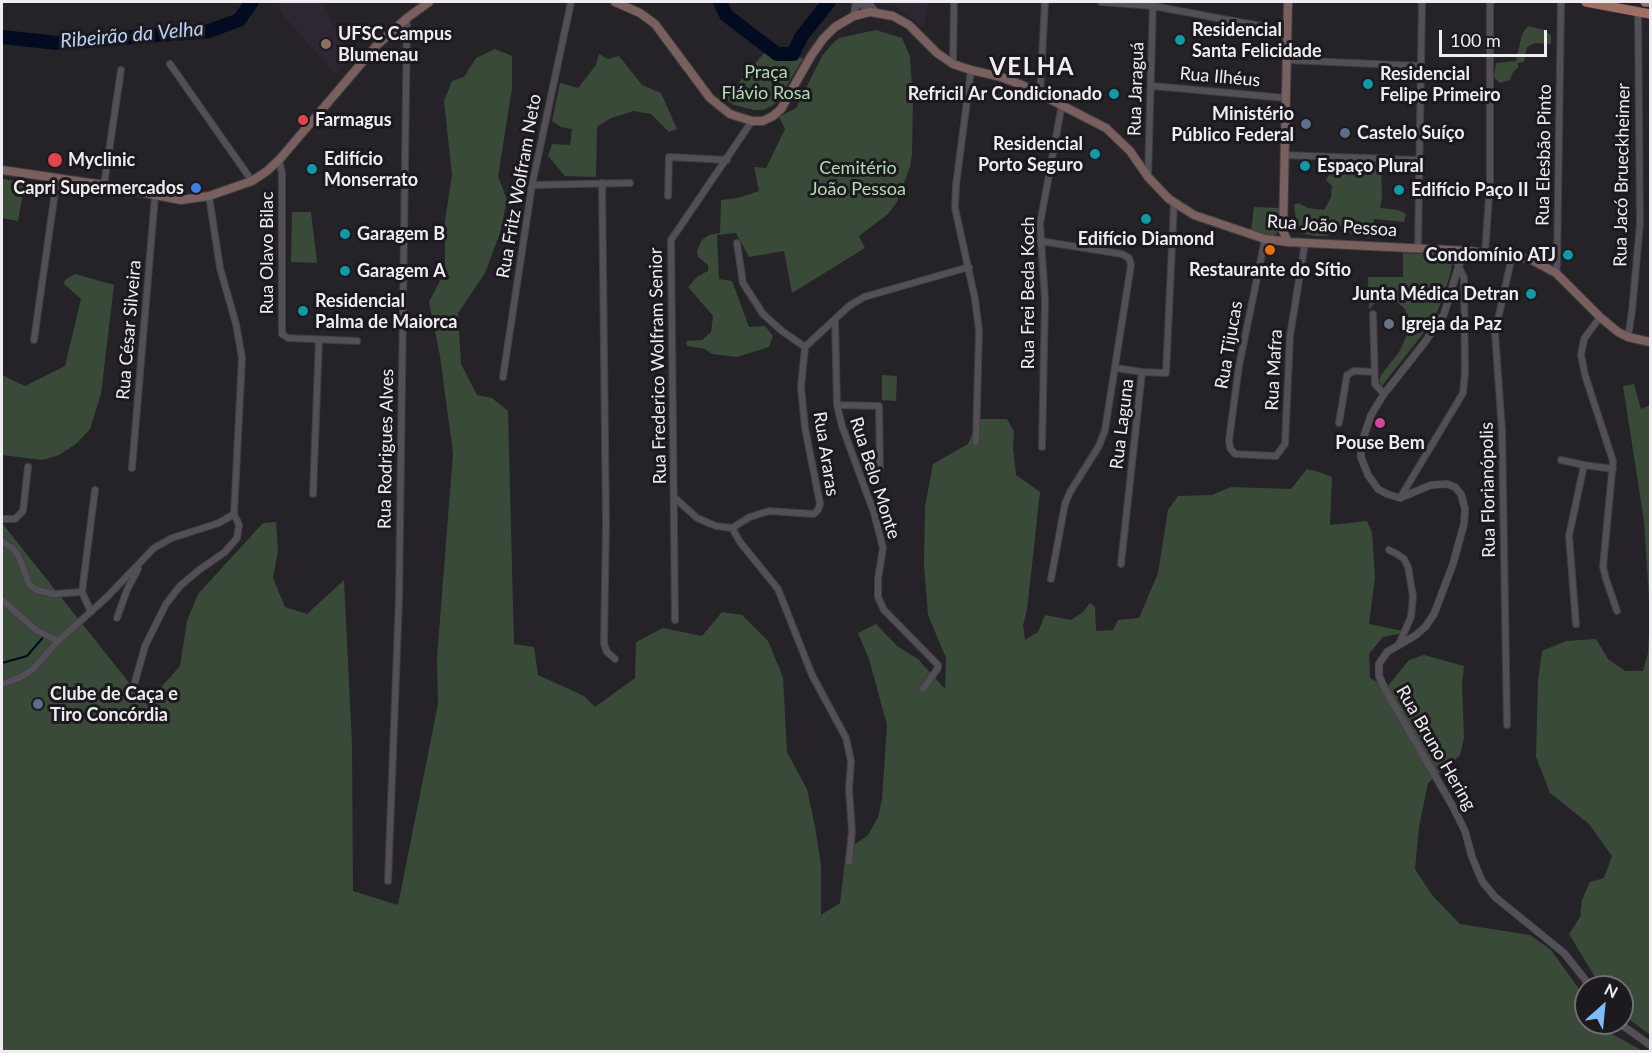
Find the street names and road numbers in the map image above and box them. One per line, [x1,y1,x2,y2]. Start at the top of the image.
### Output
street label: Rua Jaraguá [1124,41,1148,137]
street label: Rua Ilhéus [1179,63,1261,91]
street label: Rua Jacó Brueckheimer [1610,83,1634,267]
street label: Rua Elesbão Pinto [1532,84,1556,226]
street label: Rua Fritz Wolfram Neto [492,92,546,280]
street label: Rua Olavo Bilac [256,191,278,315]
street label: Rua João Pessoa [1266,211,1398,241]
street label: Rua Frei Beda Koch [1017,216,1039,370]
street label: Rua Frederico Wolfram Senior [645,247,671,485]
street label: Rua César Silveira [112,259,146,401]
street label: Rua Tijucas [1211,299,1247,391]
street label: Rua Mafra [1261,329,1287,411]
street label: Rua Rodrigues Alves [374,369,398,529]
street label: Rua Laguna [1106,377,1138,471]
street label: Rua Araras [809,410,843,498]
street label: Rua Belo Monte [845,414,905,542]
street label: Rua Florianópolis [1476,422,1500,558]
street label: Rua Bruno Hering [1391,682,1481,814]

